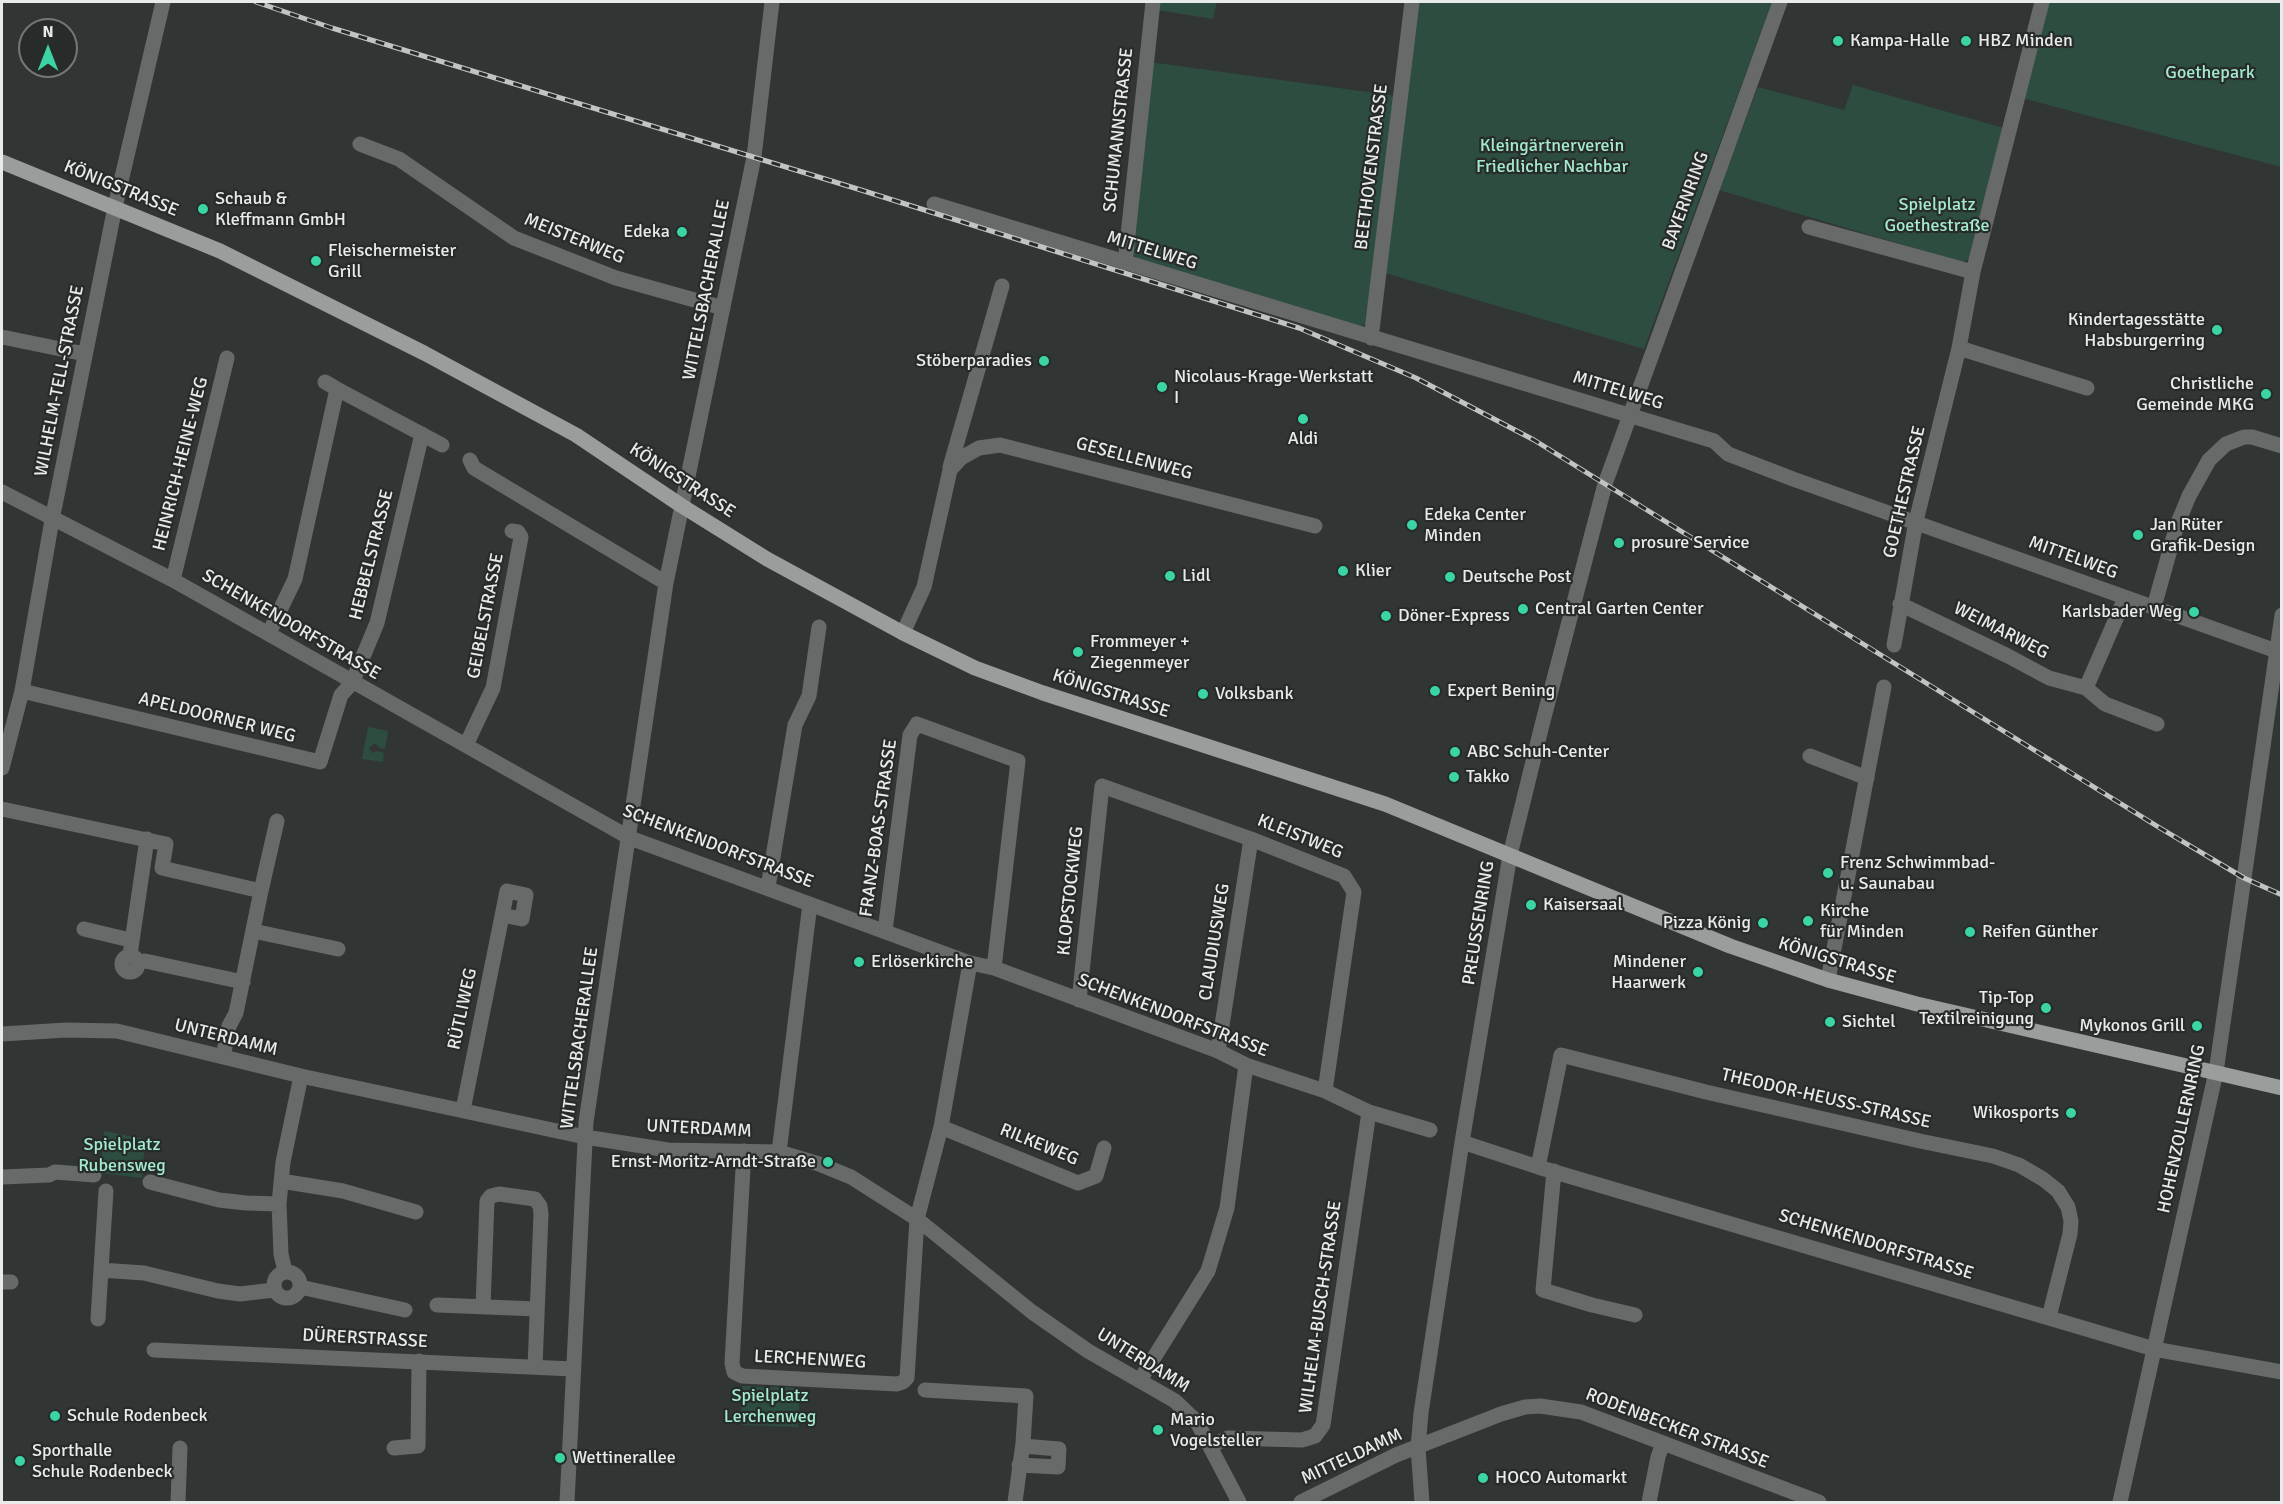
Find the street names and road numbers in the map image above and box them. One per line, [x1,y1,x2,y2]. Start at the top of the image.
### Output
street label: SCHUMANNSTRASSE [1100,47,1138,213]
street label: BEETHOVENSTRASSE [1351,83,1393,251]
street label: BAYERNRING [1658,149,1714,253]
street label: KÖNIGSTRASSE [60,156,182,222]
street label: WITTELSBACHERALLEE [679,198,735,382]
street label: MEISTERWEG [521,209,627,269]
street label: MITTELWEG [1104,227,1200,275]
street label: WILHELM-TELL-STRASSE [31,284,89,478]
street label: MITTELWEG [1570,367,1666,415]
street label: HEINRICH-HEINE-WEG [149,375,213,553]
street label: GOETHESTRASSE [1879,424,1931,560]
street label: GESELLENWEG [1073,433,1195,485]
street label: KÖNIGSTRASSE [625,439,739,523]
street label: HEBBELSTRASSE [345,487,399,623]
street label: MITTELWEG [2025,532,2121,584]
street label: GEIBELSTRASSE [463,551,509,681]
street label: SCHENKENDORFSTRASSE [198,565,384,685]
street label: WEIMARWEG [1950,598,2052,664]
street label: KÖNIGSTRASSE [1050,665,1172,723]
street label: APELDOORNER WEG [136,688,298,748]
street label: FRANZ-BOAS-STRASSE [856,738,902,918]
street label: SCHENKENDORFSTRASSE [620,801,816,893]
street label: KLEISTWEG [1254,810,1346,864]
street label: KLOPSTOCKWEG [1053,825,1089,957]
street label: PREUSSENRING [1459,859,1499,987]
street label: CLAUDIUSWEG [1195,882,1235,1002]
street label: KÖNIGSTRASSE [1776,933,1898,989]
street label: WITTELSBACHERALLEE [557,946,603,1130]
street label: RÜTLIWEG [444,966,482,1052]
street label: SCHENKENDORFSTRASSE [1075,970,1271,1062]
street label: UNTERDAMM [172,1015,280,1061]
street label: HOHENZOLLERNRING [2154,1043,2210,1215]
street label: THEODOR-HEUSS-STRASSE [1719,1064,1933,1134]
street label: UNTERDAMM [646,1115,752,1143]
street label: RILKEWEG [996,1119,1082,1171]
street label: WILHELM-BUSCH-STRASSE [1295,1199,1347,1415]
street label: SCHENKENDORFSTRASSE [1776,1205,1976,1285]
street label: UNTERDAMM [1092,1324,1194,1398]
street label: DÜRERSTRASSE [302,1325,428,1353]
street label: LERCHENWEG [753,1346,867,1374]
street label: RODENBECKER STRASSE [1582,1384,1772,1474]
street label: MITTELDAMM [1298,1424,1406,1490]

